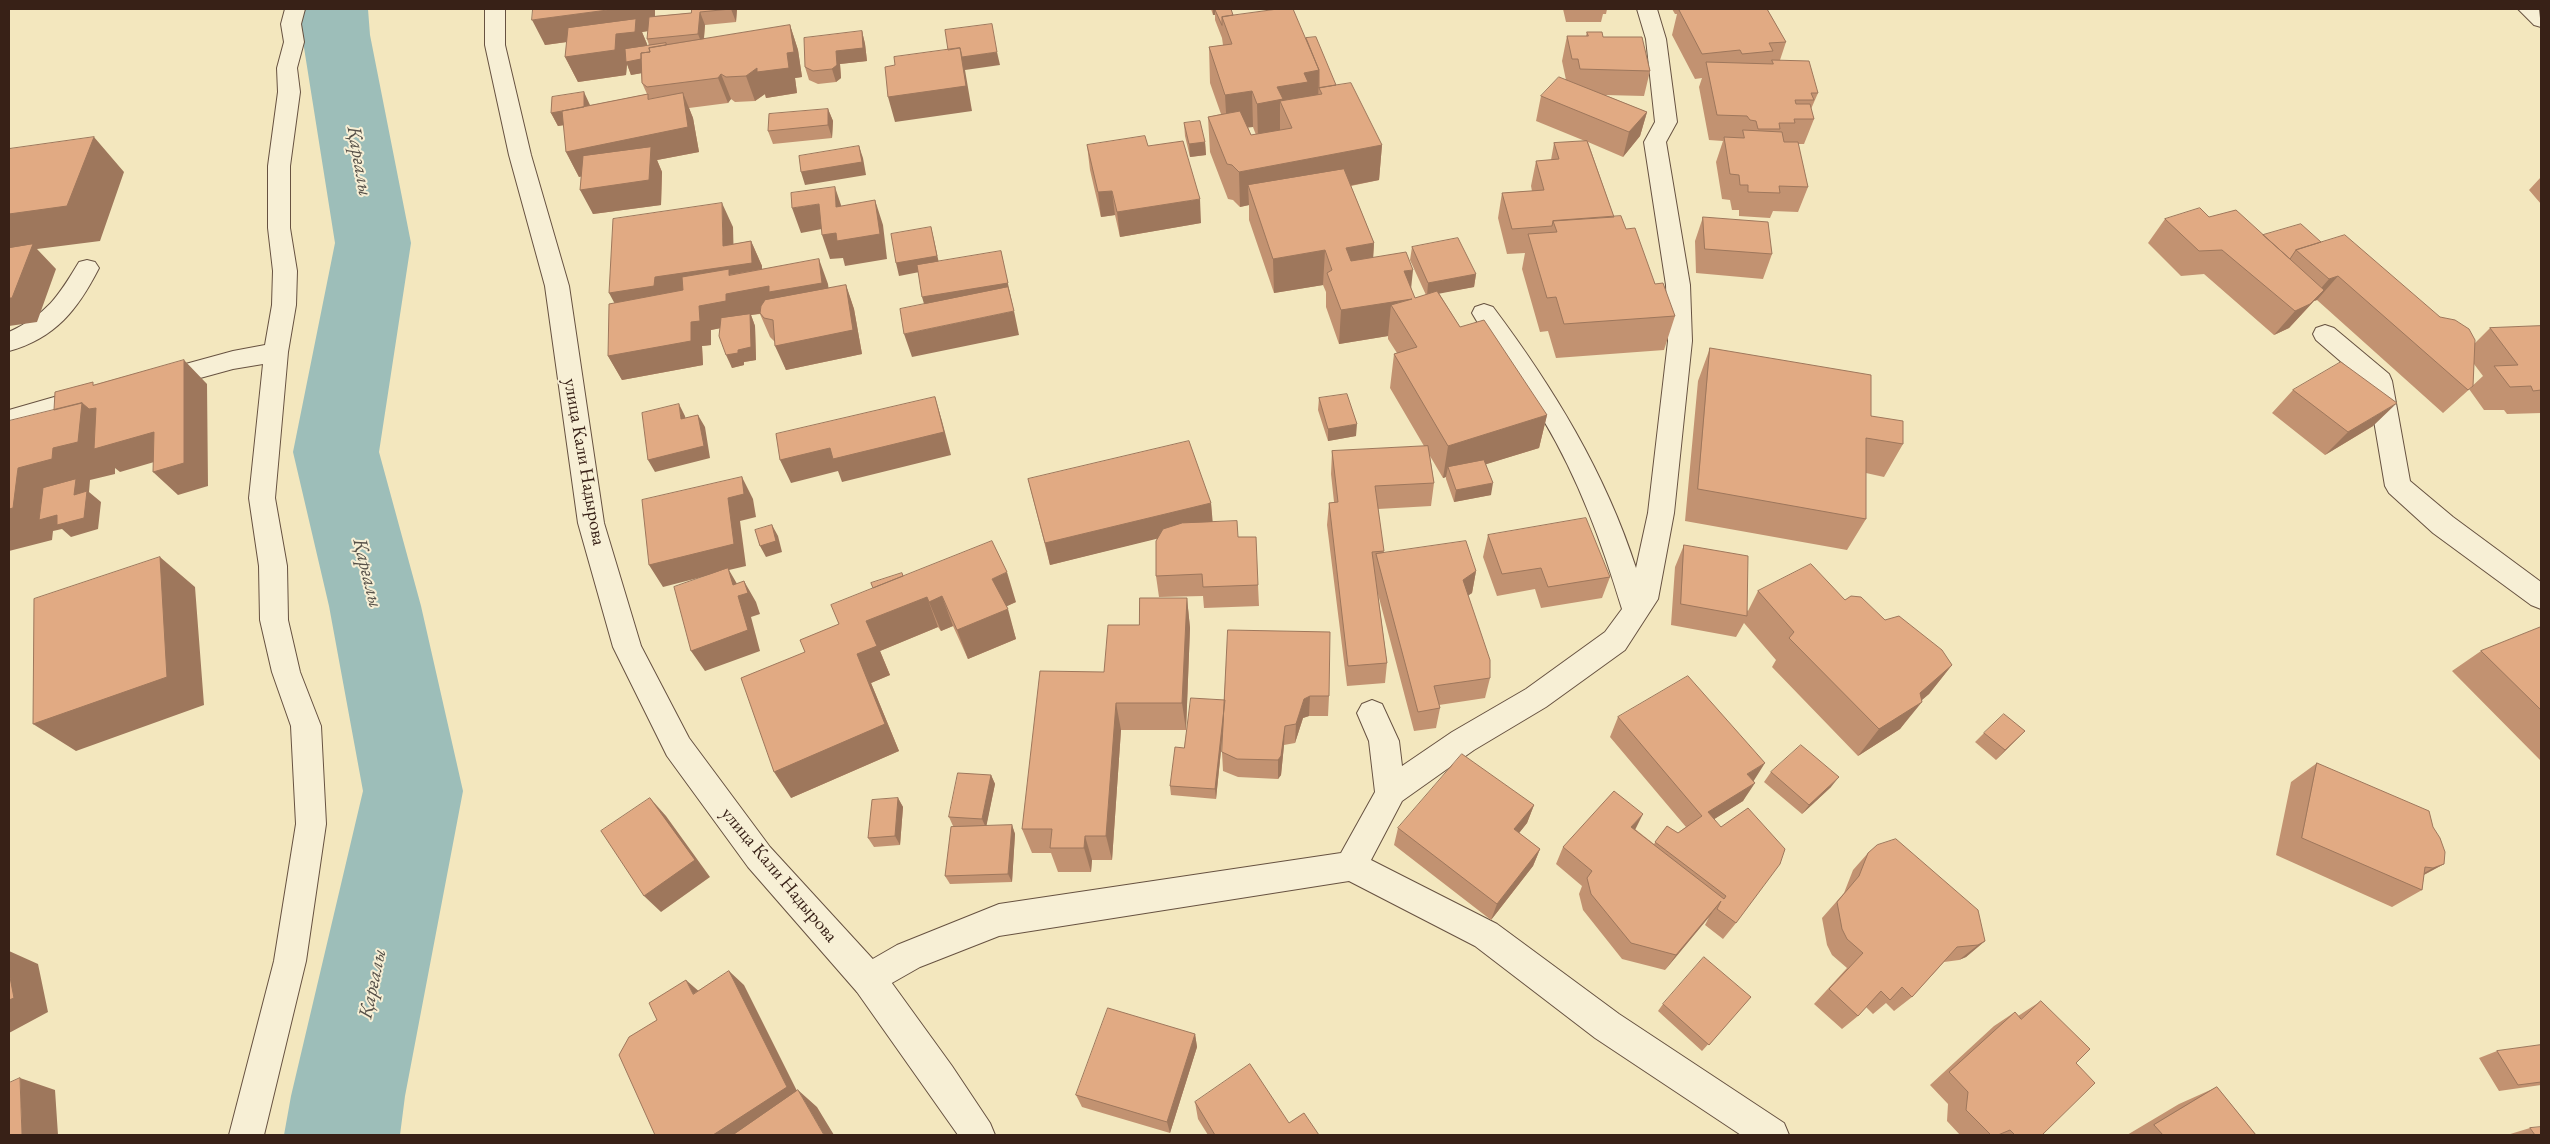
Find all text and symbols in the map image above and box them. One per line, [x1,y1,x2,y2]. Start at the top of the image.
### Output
water label: Қарғалы [341,124,377,198]
street label: улица Кали Надырова [558,377,610,547]
water label: Қарғалы [347,536,387,610]
street label: улица Кали Надырова [716,803,842,947]
water label: Қарғалы [354,947,392,1021]

